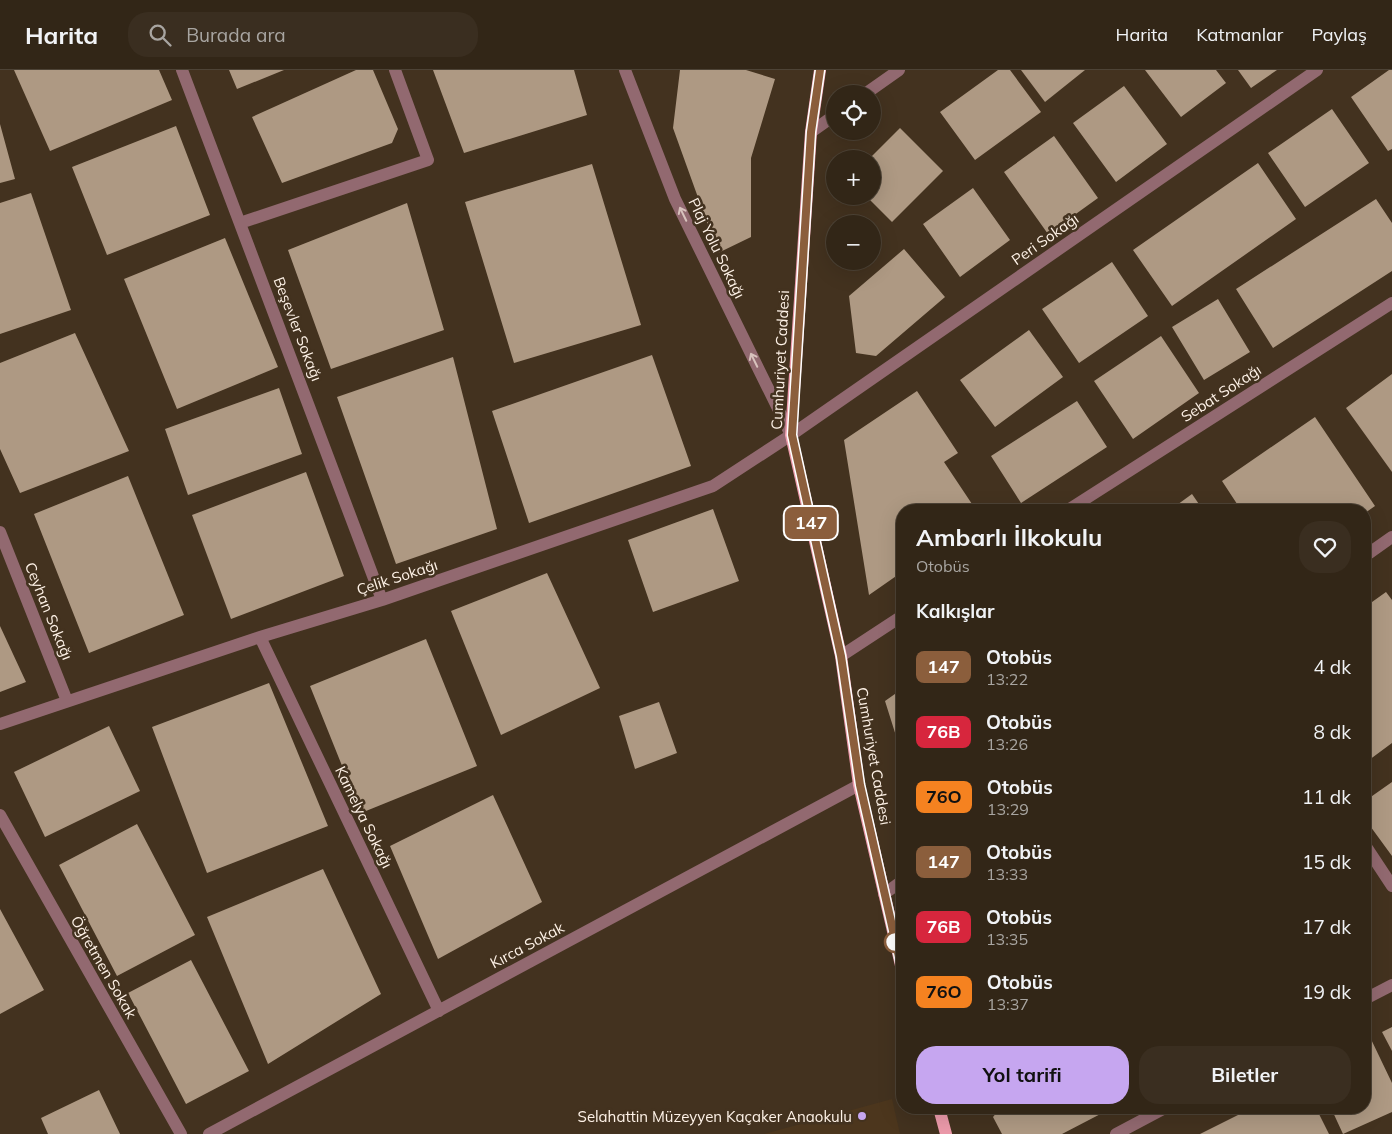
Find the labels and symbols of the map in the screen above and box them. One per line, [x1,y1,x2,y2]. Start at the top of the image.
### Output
street label: Plaj Yolu Sokağı [684,195,750,301]
one-way arrow [678,207,687,222]
street label: Peri Sokağı [1008,209,1082,269]
street label: Beşevler Sokağı [269,274,327,384]
street label: Cumhuriyet Caddesi [767,290,793,430]
one-way arrow [749,353,759,368]
street label: Sebat Sokağı [1177,360,1265,426]
line badge: 147 [782,507,840,539]
street label: Çelik Sokağı [354,555,440,599]
street label: Ceyhan Sokağı [21,559,77,663]
street label: Cumhuriyet Caddesi [853,686,895,826]
street label: Kamelya Sokağı [331,763,397,871]
street label: Öğretmen Sokak [67,912,141,1022]
street label: Kırca Sokak [487,917,567,972]
unlabelled marker [884,931,906,953]
place label: Selahattin Müzeyyen Kaçaker Anaokulu [578,1107,852,1126]
marker: Selahattin Müzeyyen Kaçaker Anaokulu [856,1110,868,1122]

